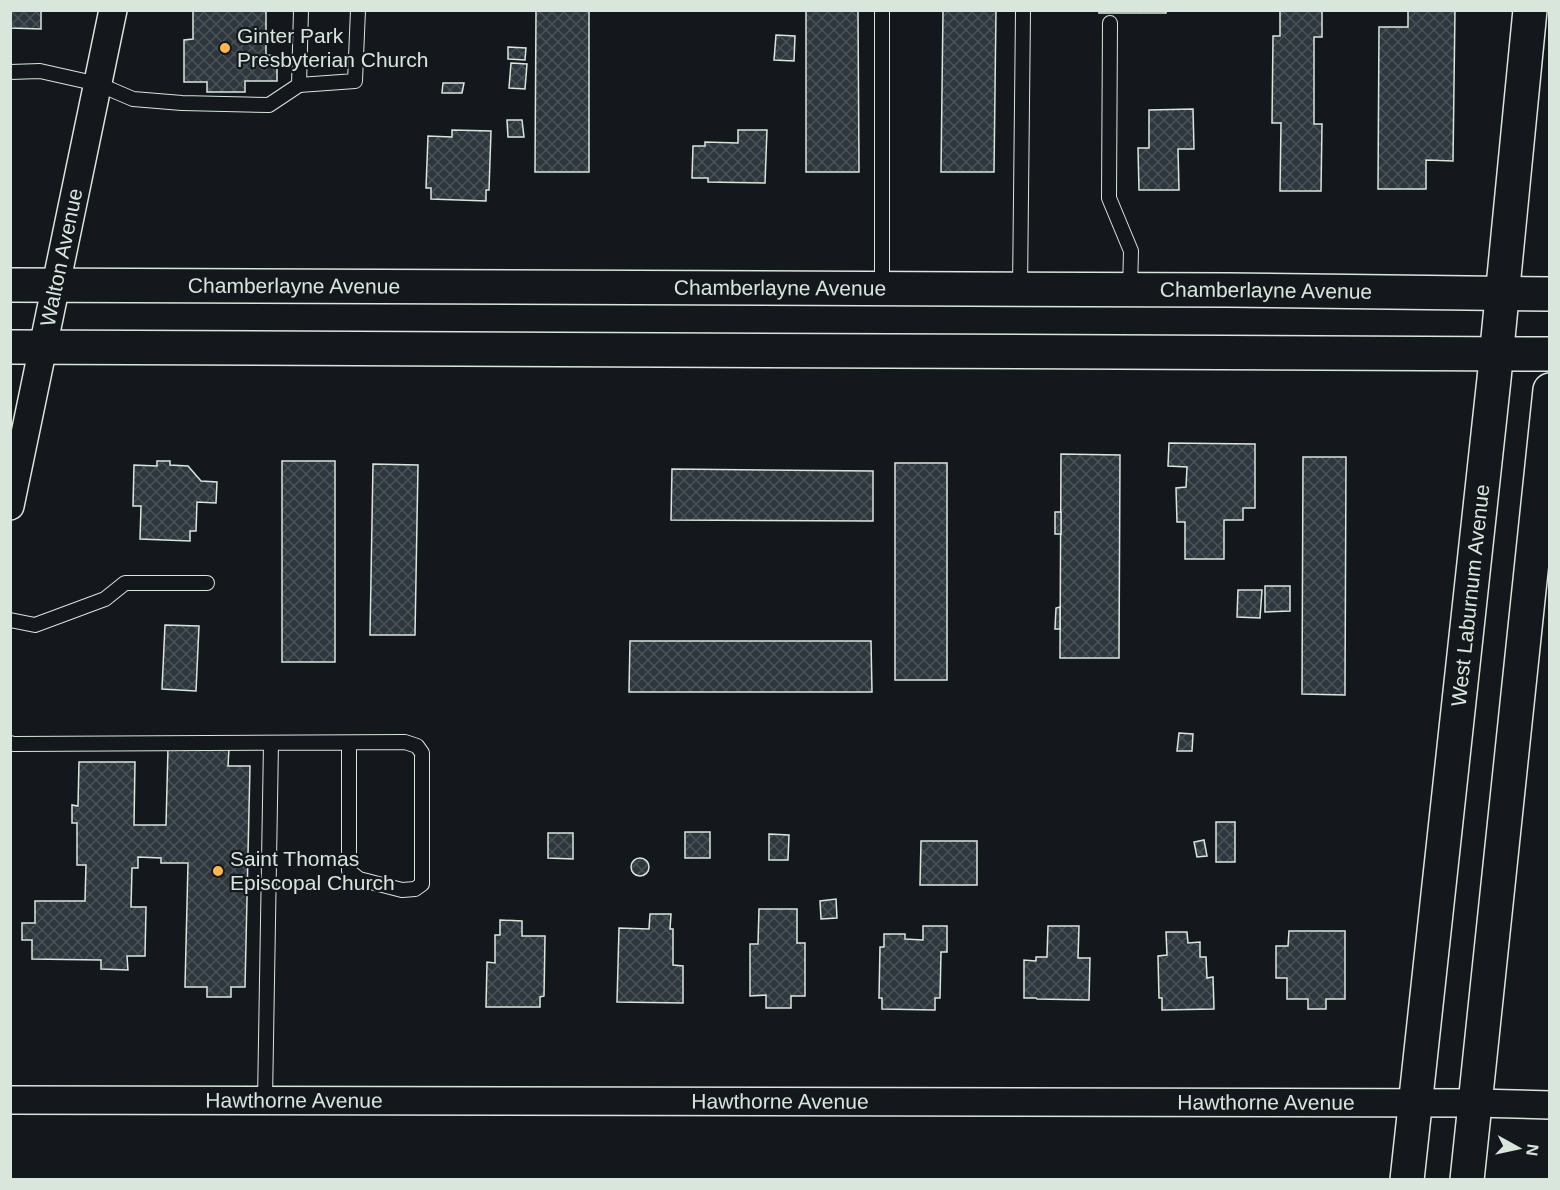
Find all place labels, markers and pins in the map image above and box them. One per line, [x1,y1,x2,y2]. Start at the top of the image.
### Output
place label: Ginter Park Presbyterian Church [237,24,428,71]
marker: Ginter Park Presbyterian Church [218,41,232,55]
place label: Saint Thomas Episcopal Church [230,847,395,894]
marker: Saint Thomas Episcopal Church [211,864,225,878]

